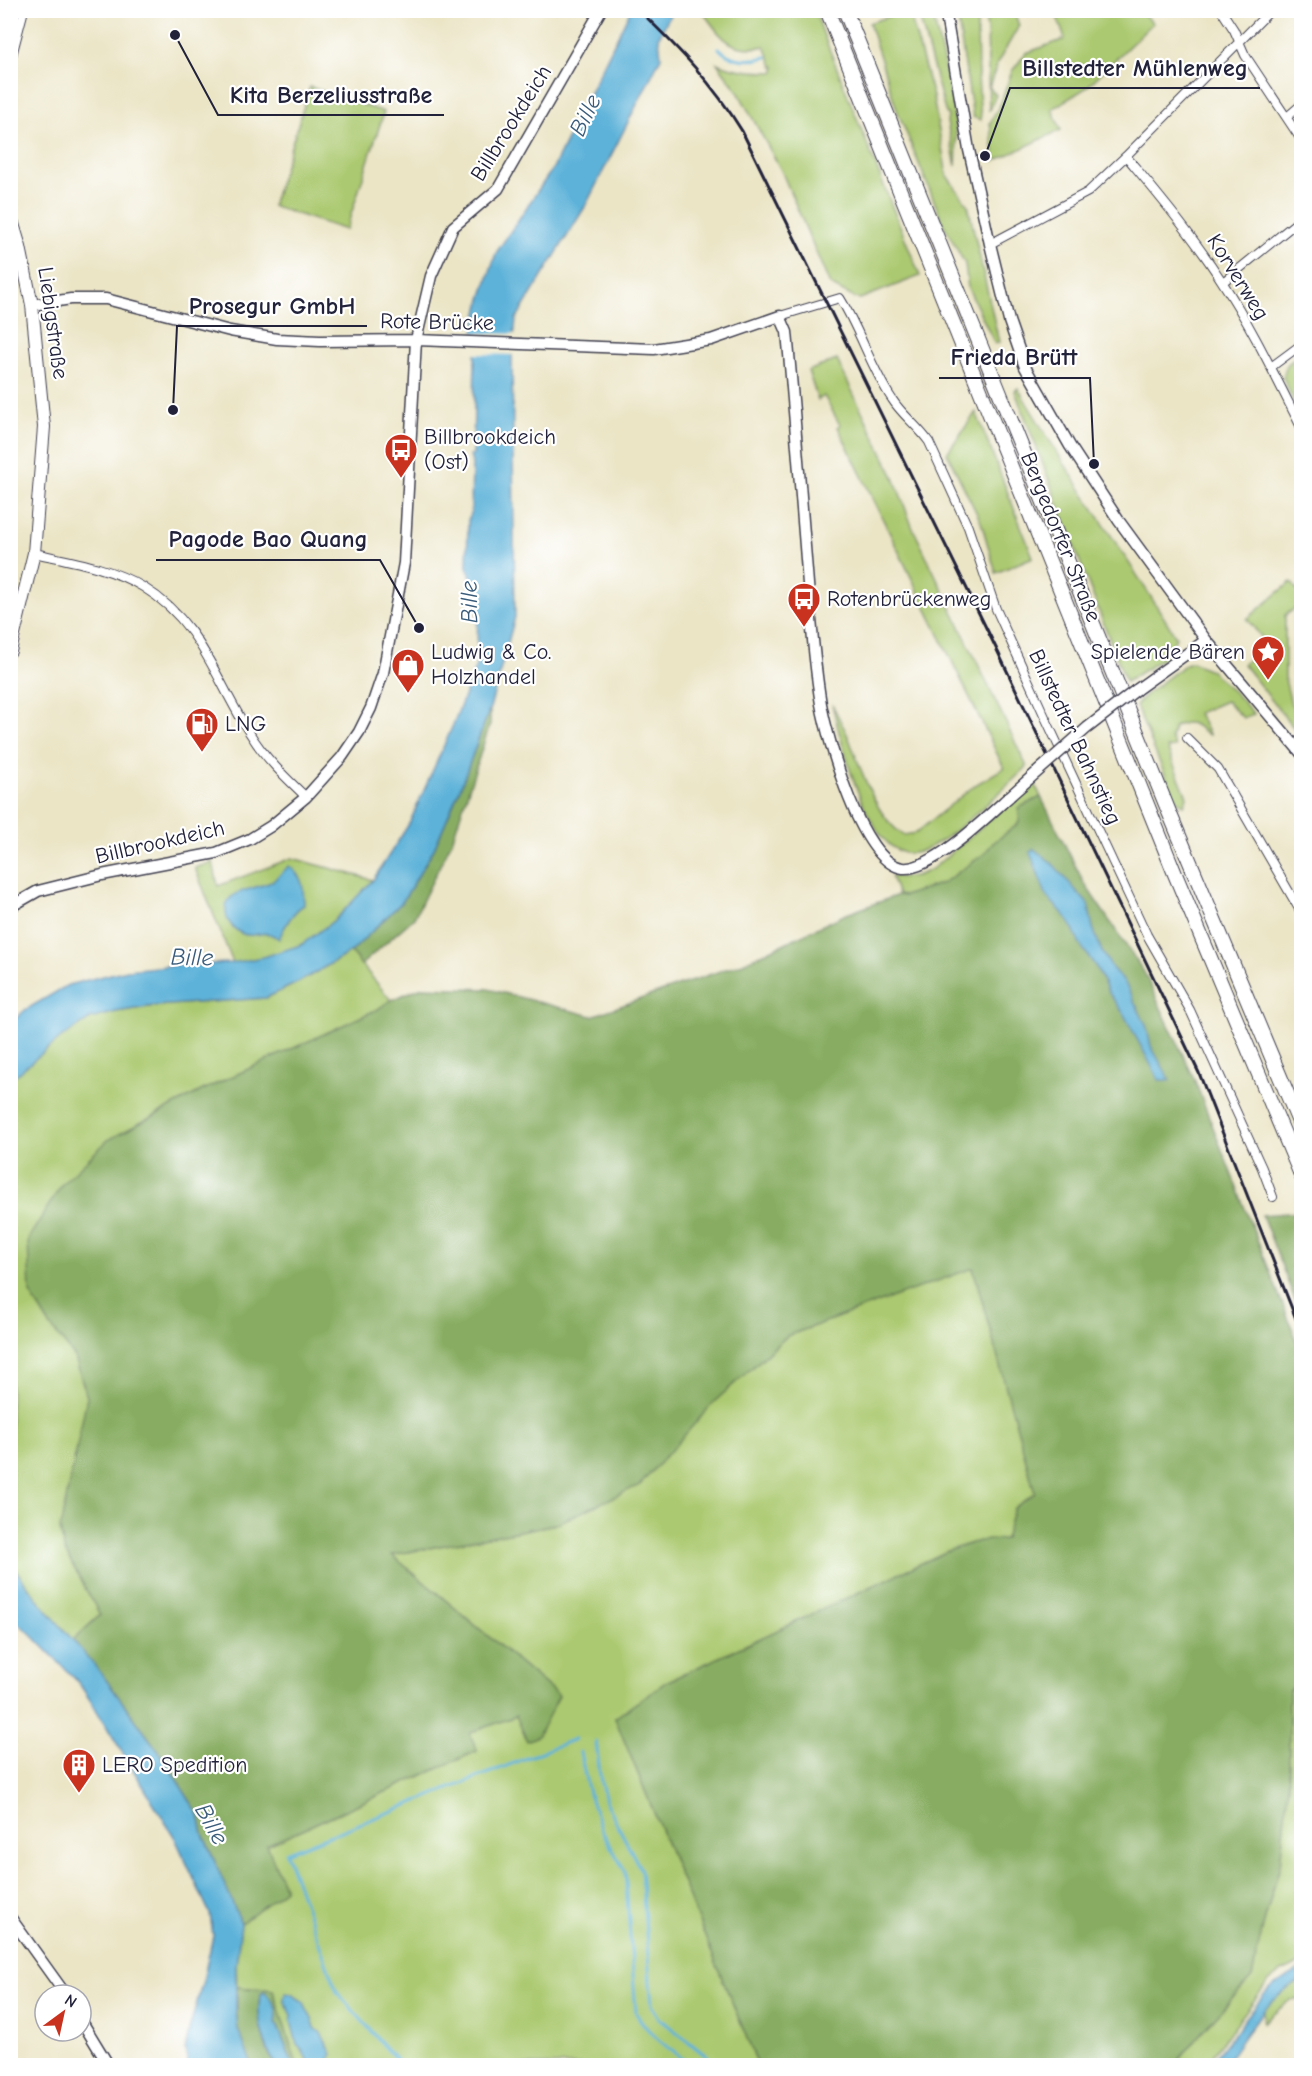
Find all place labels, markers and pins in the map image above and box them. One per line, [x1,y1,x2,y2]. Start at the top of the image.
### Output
callout: Billstedter Mühlenweg [1010,46,1260,88]
callout: Kita Berzeliusstraße [218,73,444,115]
callout: Prosegur GmbH [177,284,367,326]
callout: Frieda Brütt [939,336,1090,378]
place label: Billbrookdeich (Ost) [424,424,556,475]
bus stop icon: Billbrookdeich (Ost) [383,432,419,479]
callout: Pagode Bao Quang [156,518,380,560]
bus stop icon: Rotenbrückenweg [786,581,822,628]
place label: Rotenbrückenweg [827,586,991,612]
place icon: Spielende Bären [1250,634,1286,681]
place label: Ludwig & Co. Holzhandel [431,639,551,690]
place label: Spielende Bären [1091,639,1245,665]
shop icon: Ludwig & Co. Holzhandel [390,647,426,694]
fuel station icon: LNG [184,706,220,753]
place label: LNG [225,711,266,737]
building icon: LERO Spedition [61,1747,97,1794]
place label: LERO Spedition [102,1752,247,1778]

